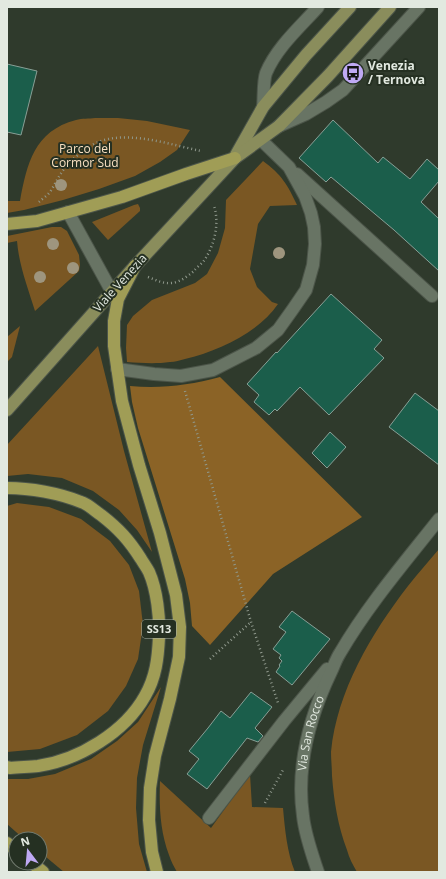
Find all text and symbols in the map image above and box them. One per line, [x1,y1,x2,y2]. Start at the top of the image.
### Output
place label: Venezia / Ternova [368,57,425,88]
bus stop icon: Venezia / Ternova [340,60,366,86]
park label: Parco del Cormor Sud [51,140,119,171]
street label: Viale Venezia [89,250,150,316]
road number: SS13 [142,620,176,638]
street label: Via San Rocco [293,693,328,772]
north arrow [8,831,48,871]
text: N [19,832,31,849]

